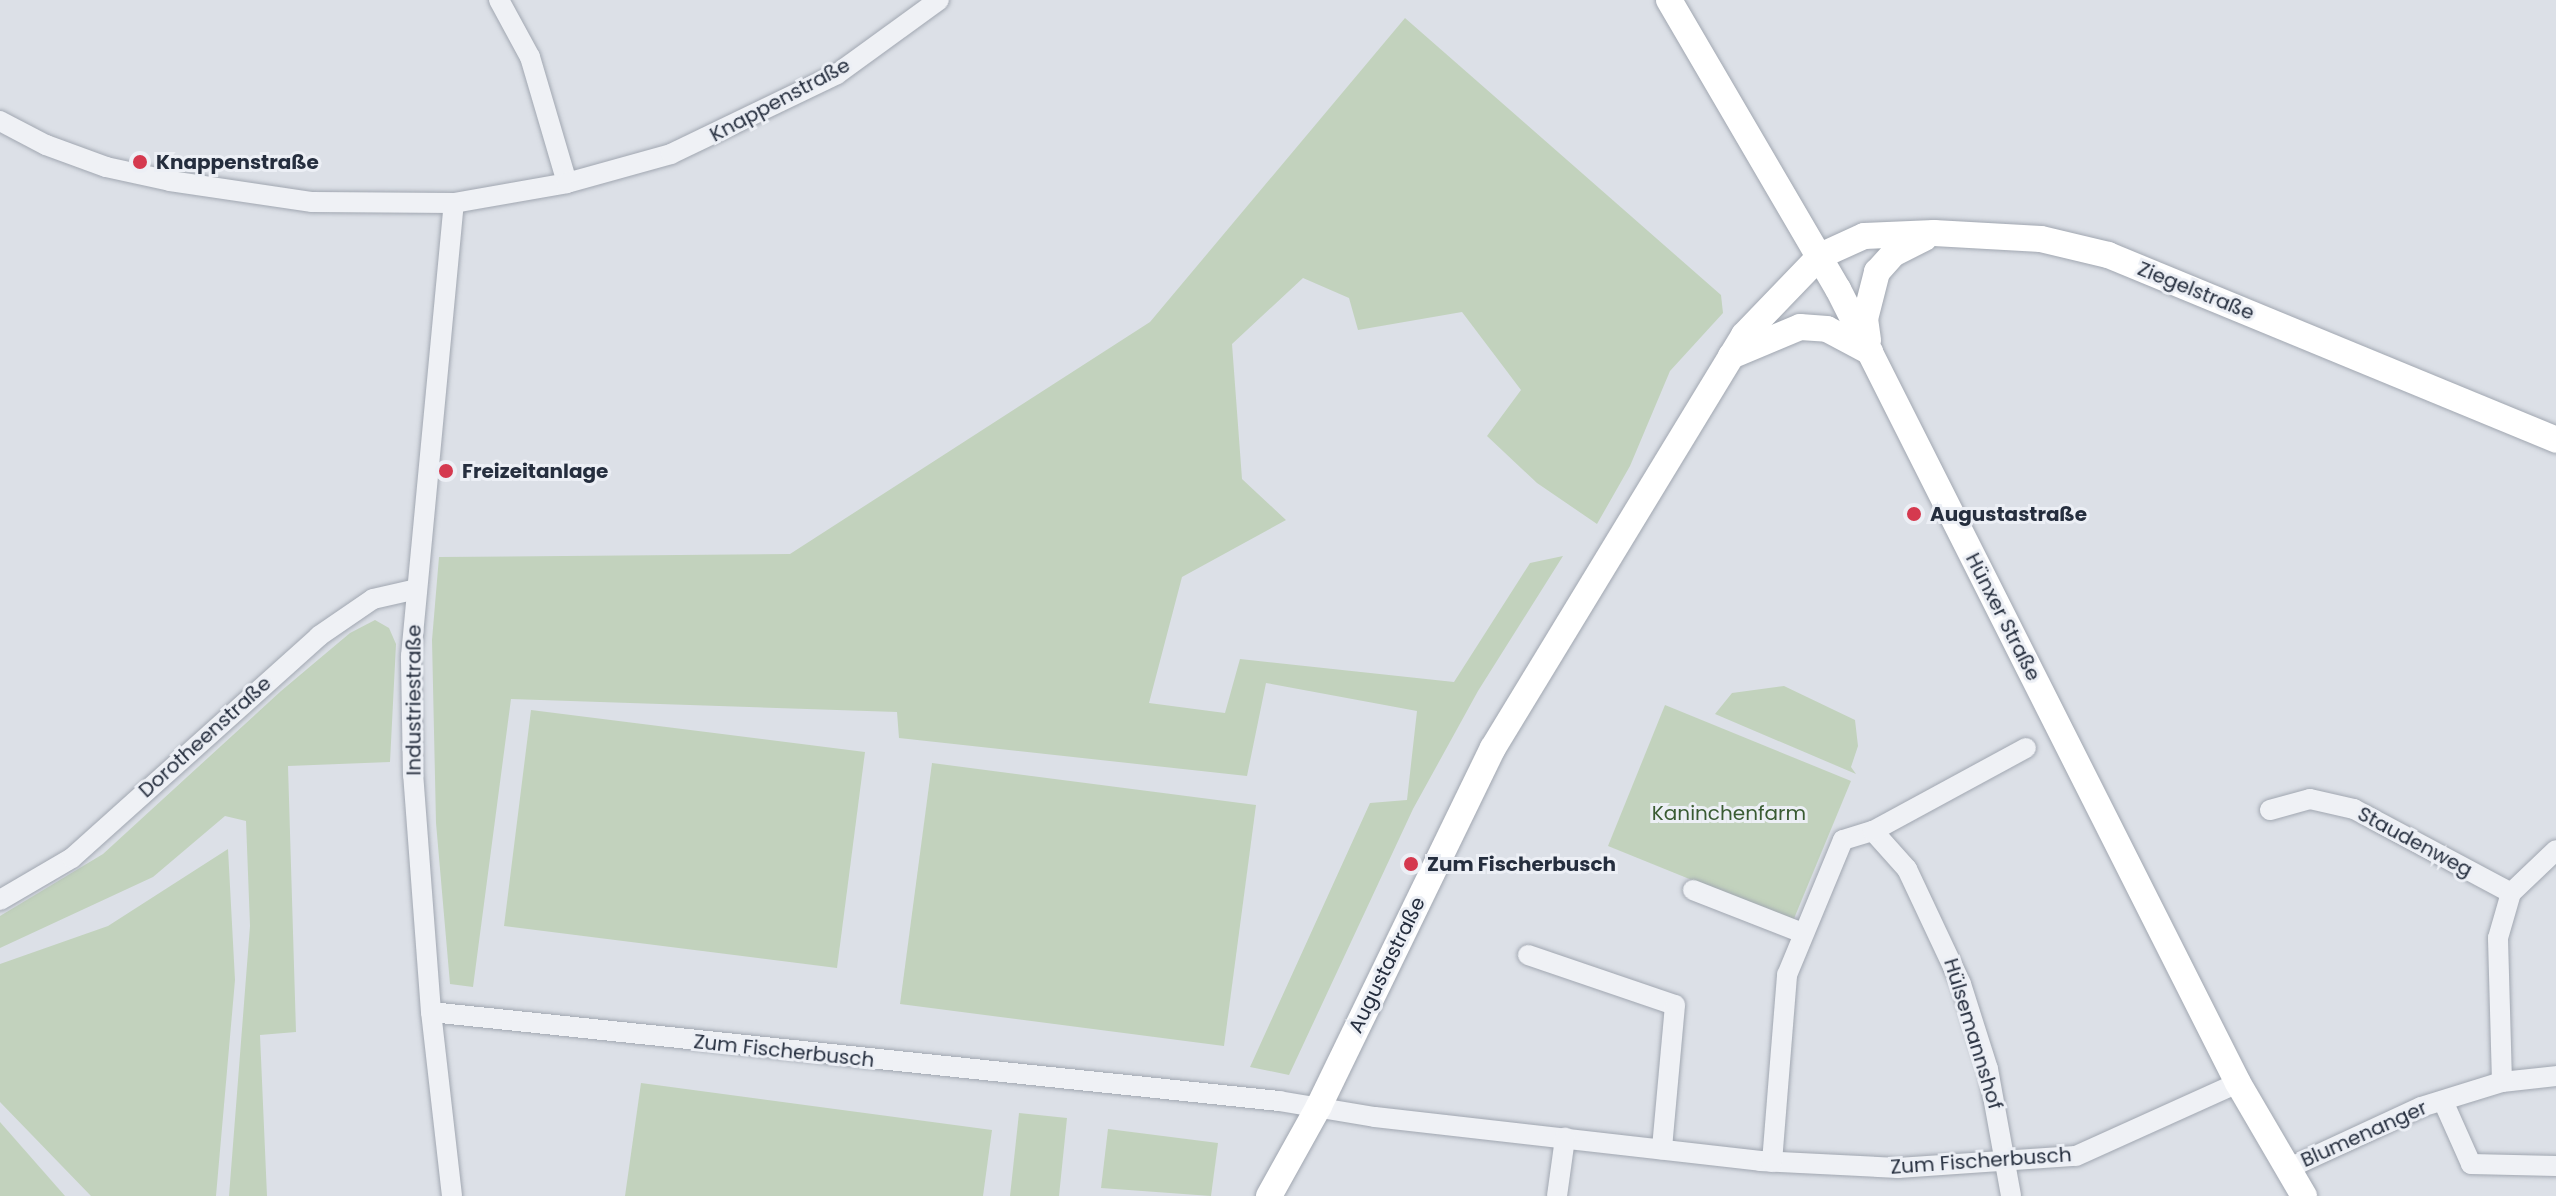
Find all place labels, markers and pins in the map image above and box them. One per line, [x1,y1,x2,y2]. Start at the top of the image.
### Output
place label: Knappenstraße [156,150,319,174]
marker: Knappenstraße [131,153,149,171]
place label: Freizeitanlage [462,459,608,483]
marker: Freizeitanlage [437,462,455,480]
place label: Augustastraße [1930,502,2087,526]
marker: Augustastraße [1905,505,1923,523]
place label: Zum Fischerbusch [1427,852,1616,876]
marker: Zum Fischerbusch [1402,855,1420,873]

